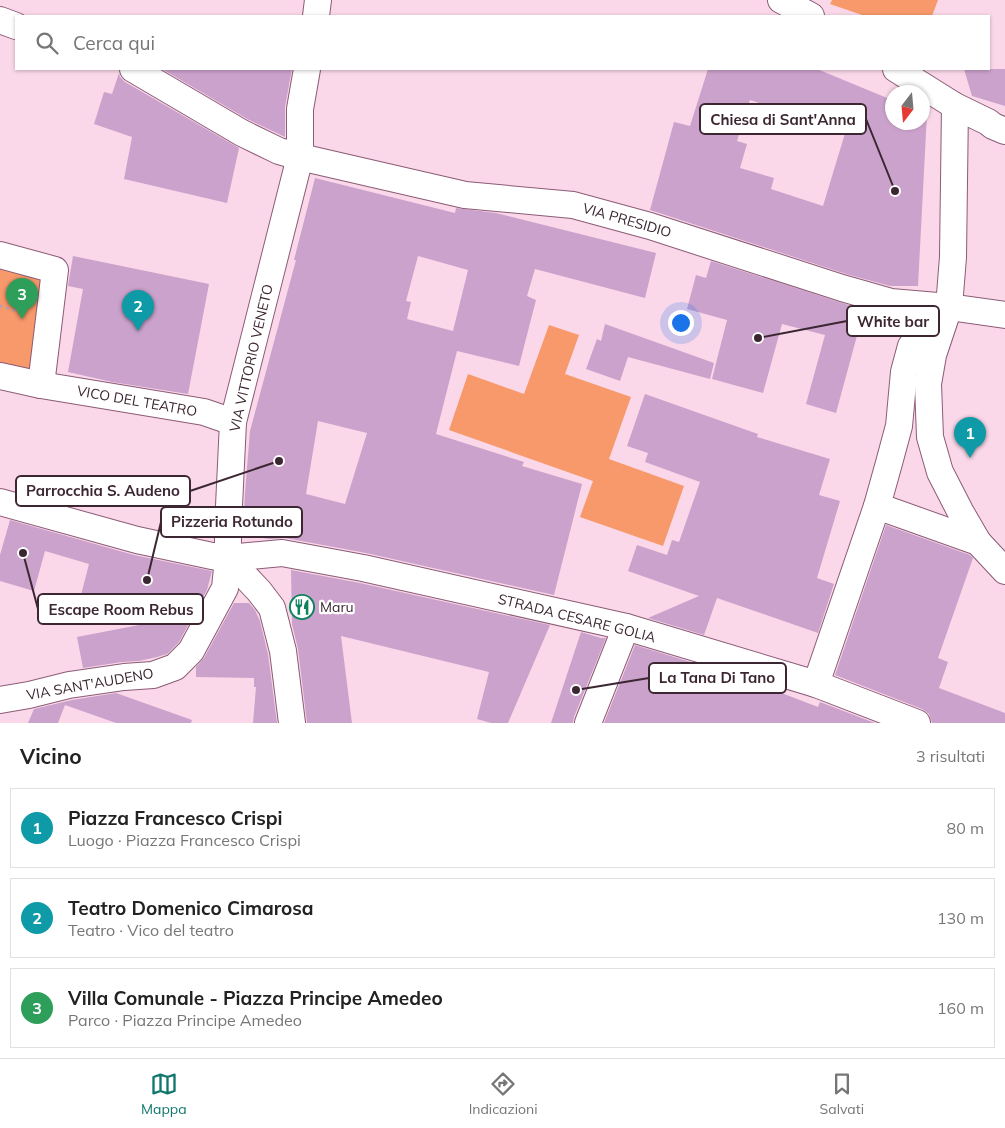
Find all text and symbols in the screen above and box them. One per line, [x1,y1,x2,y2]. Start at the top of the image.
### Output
search box [15,15,990,70]
icon: search [33,29,61,57]
text: Cerca qui [73,31,155,55]
north arrow [885,85,930,130]
callout: Chiesa di Sant'Anna [700,104,866,134]
text: Chiesa di Sant'Anna [710,110,856,129]
street label: VIA PRESIDIO [581,199,673,241]
pin: 3 [6,278,38,319]
street label: VIA VITTORIO VENETO [225,282,277,434]
pin: 2 [122,290,154,331]
callout: White bar [847,306,939,336]
your location [668,310,694,336]
text: White bar [857,312,929,331]
street label: VICO DEL TEATRO [76,382,198,420]
pin: 1 [954,417,986,458]
callout: Parrocchia S. Audeno [16,476,190,506]
text: Parrocchia S. Audeno [26,481,180,500]
callout: Pizzeria Rotundo [161,507,302,537]
text: Pizzeria Rotundo [171,512,293,531]
street label: STRADA CESARE GOLIA [496,590,658,646]
callout: Escape Room Rebus [38,594,203,624]
restaurant icon: Maru [289,594,315,620]
place label: Maru [320,598,354,616]
text: Escape Room Rebus [49,600,193,619]
callout: La Tana Di Tano [649,663,786,693]
street label: VIA SANT'AUDENO [25,664,155,704]
text: La Tana Di Tano [659,668,775,687]
text: Vicino [20,743,82,769]
text: 3 risultati [916,746,985,766]
text: Piazza Francesco Crispi [68,806,282,830]
text: 1 [32,818,42,838]
text: 80 m [947,818,984,838]
text: Luogo · Piazza Francesco Crispi [68,830,301,850]
text: Teatro Domenico Cimarosa [68,896,314,920]
text: 2 [32,908,42,928]
text: 130 m [937,908,984,928]
text: Teatro · Vico del teatro [68,920,234,940]
text: Villa Comunale - Piazza Principe Amedeo [68,986,443,1010]
text: 3 [32,998,42,1018]
text: 160 m [937,998,984,1018]
text: Parco · Piazza Principe Amedeo [68,1010,302,1030]
tab: Mappa [141,1070,187,1118]
tab: Indicazioni [469,1070,538,1118]
tab: Salvati [820,1070,864,1118]

